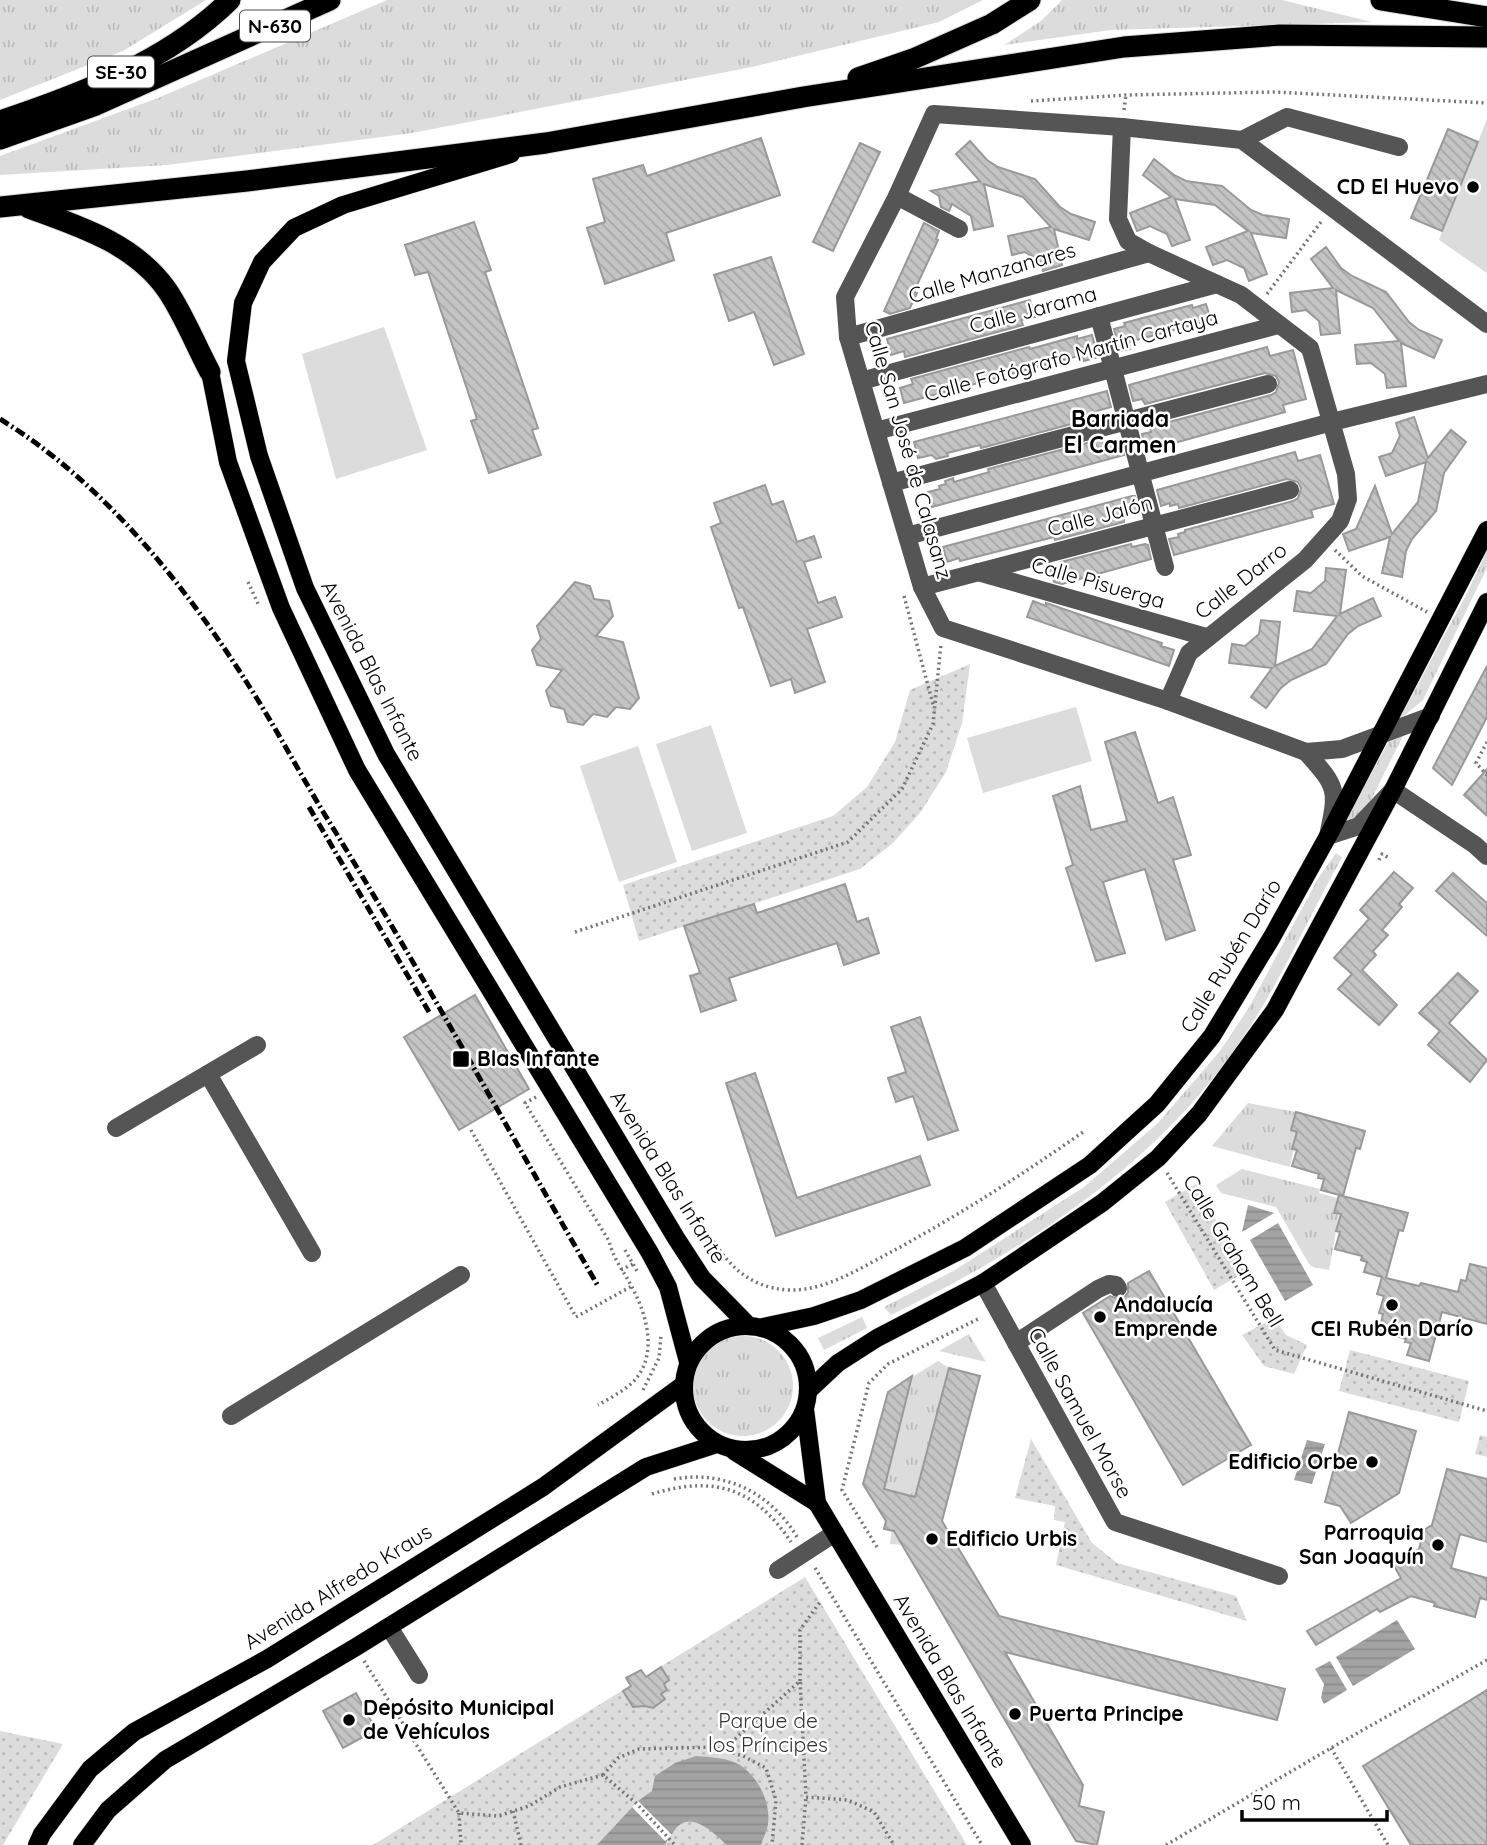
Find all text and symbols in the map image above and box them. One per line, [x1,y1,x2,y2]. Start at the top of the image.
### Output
road number: N-630 [240,10,310,42]
road number: SE-30 [88,57,154,88]
place label: CD El Huevo [1337,173,1459,199]
marker: CD El Huevo [1465,179,1481,195]
street label: Calle Manzanares [905,236,1078,308]
street label: Calle Jarama [966,280,1099,339]
street label: Calle Fotógrafo Martín Cartaya [921,303,1220,407]
street label: Calle San José de Calasanz [860,318,958,582]
district label: Barriada El Carmen [1063,404,1177,459]
street label: Calle Jalón [1044,489,1155,542]
street label: Calle Darro [1189,536,1292,624]
street label: Calle Pisuerga [1029,551,1168,614]
street label: Avenida Blas Infante [316,576,430,765]
street label: Calle Rubén Darío [1174,874,1286,1037]
place label: Blas Infante [477,1045,600,1071]
marker: Blas Infante [451,1049,471,1069]
street label: Avenida Blas Infante [605,1085,733,1268]
street label: Calle Graham Bell [1178,1169,1290,1331]
place label: Andalucía Emprende [1114,1291,1218,1341]
marker: CEI Rubén Darío [1384,1297,1400,1313]
marker: Andalucía Emprende [1092,1309,1108,1325]
place label: CEI Rubén Darío [1311,1315,1473,1341]
street label: Calle Samuel Morse [1023,1323,1139,1503]
place label: Edificio Orbe [1228,1448,1358,1474]
marker: Edificio Orbe [1364,1454,1380,1470]
street label: Avenida Alfredo Kraus [239,1518,436,1655]
place label: Parroquia San Joaquín [1299,1519,1424,1569]
place label: Edificio Urbis [946,1525,1077,1551]
marker: Edificio Urbis [924,1531,940,1547]
marker: Parroquia San Joaquín [1430,1537,1446,1553]
street label: Avenida Blas Infante [888,1588,1013,1773]
place label: Depósito Municipal de Vehículos [363,1694,554,1744]
place label: Puerta Principe [1029,1700,1184,1726]
marker: Puerta Principe [1007,1706,1023,1722]
park label: Parque de los Príncipes [708,1707,828,1757]
marker: Depósito Municipal de Vehículos [341,1712,357,1728]
scale bar [1242,1778,1387,1822]
text: 50 m [1252,1789,1301,1815]

